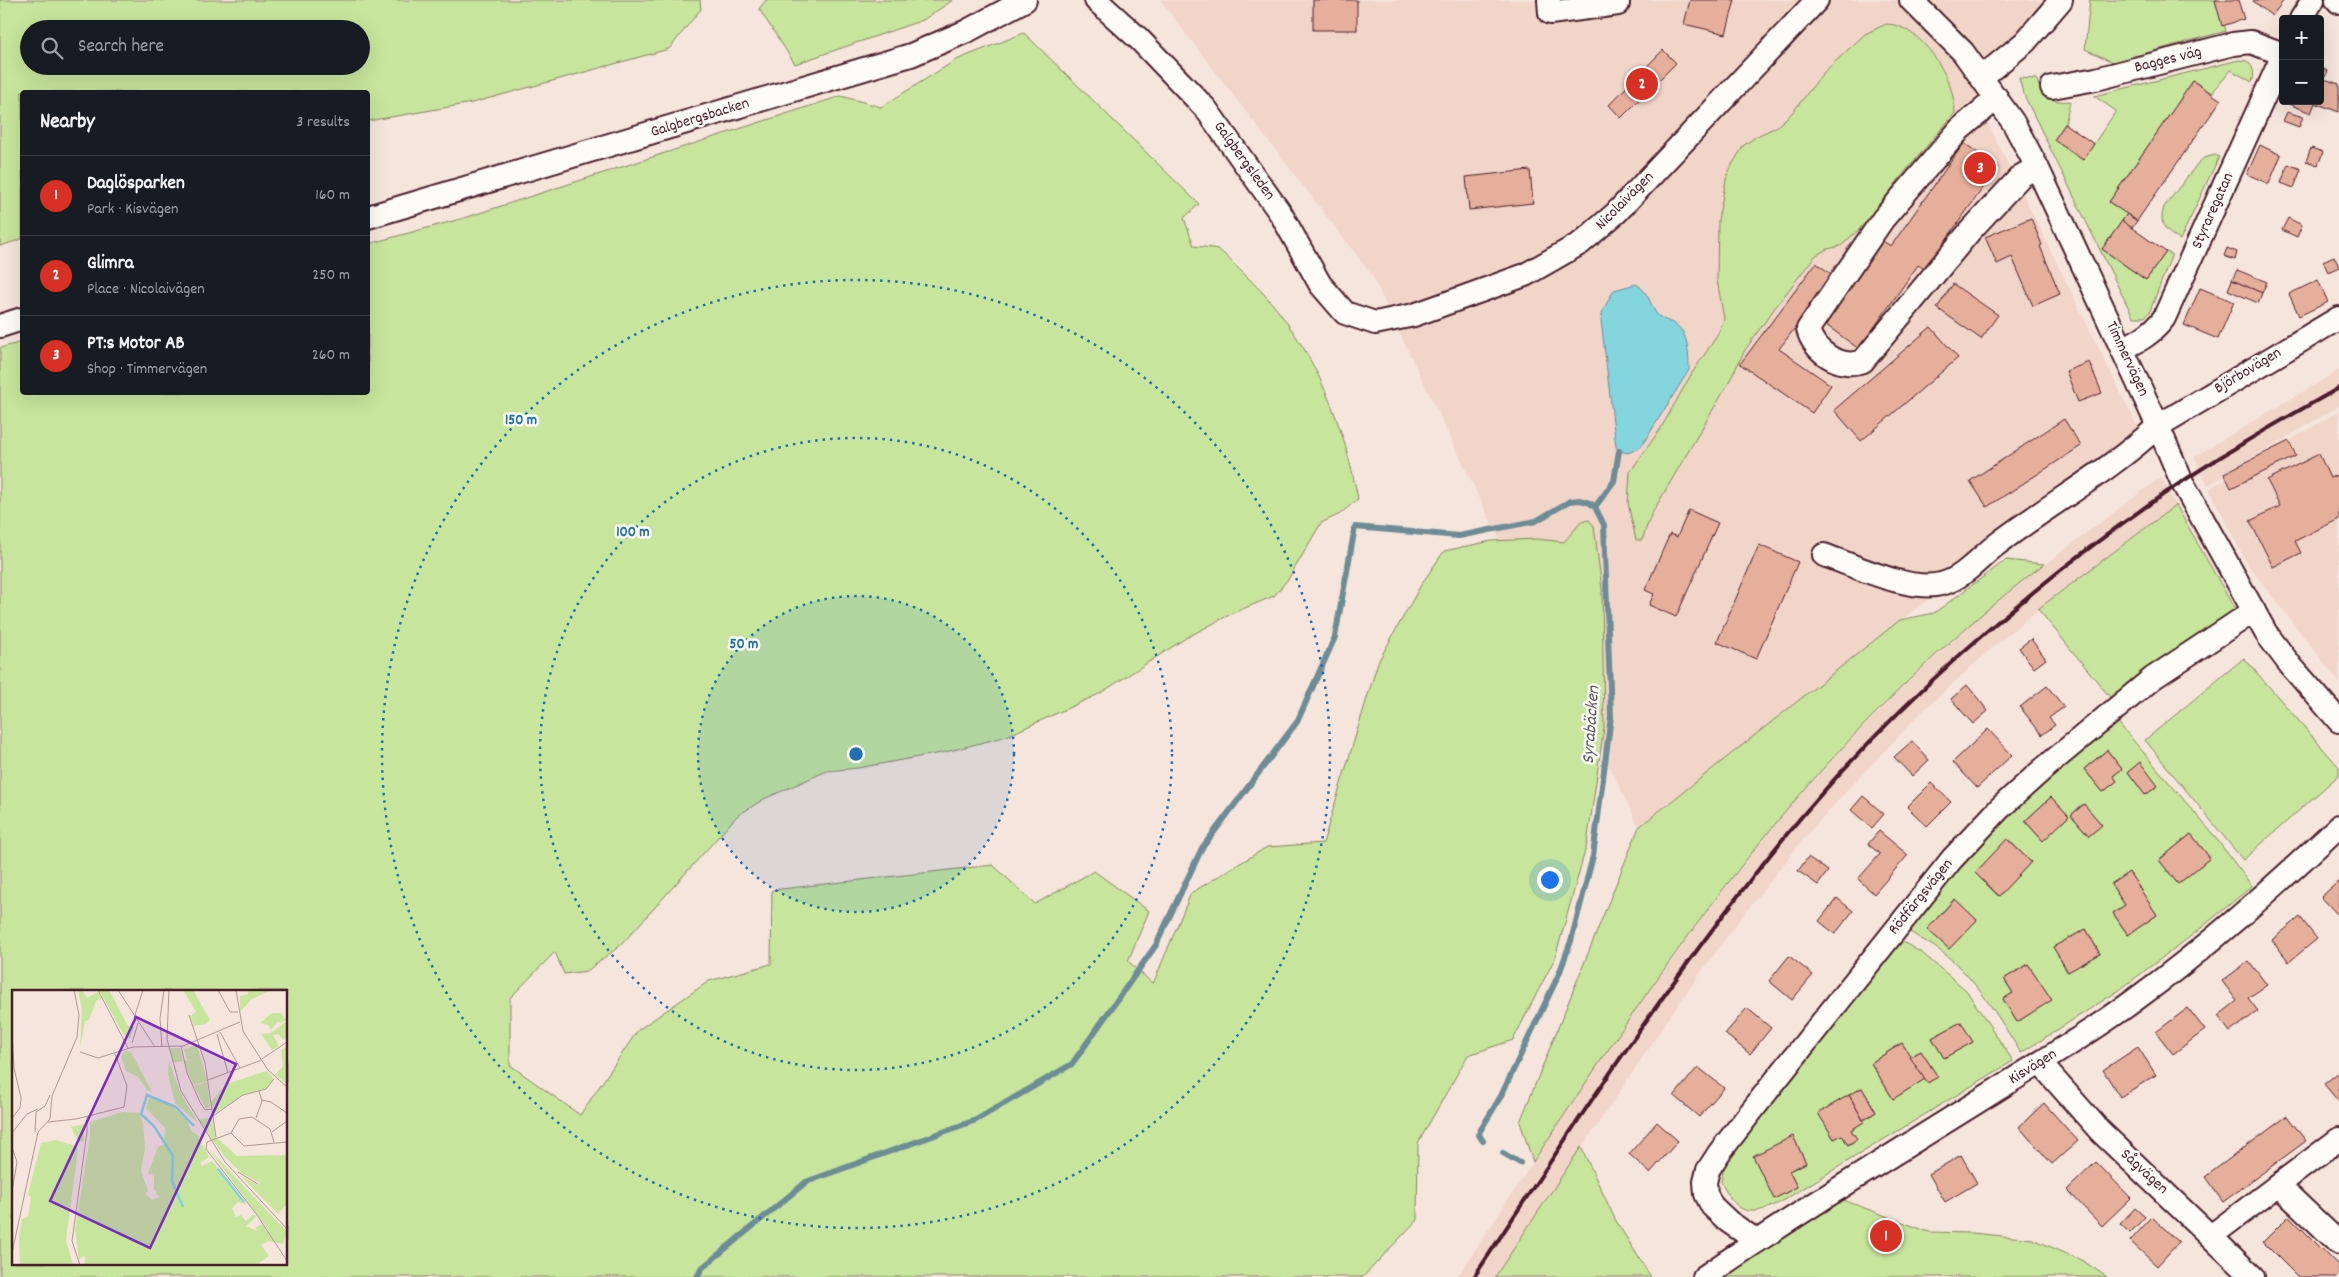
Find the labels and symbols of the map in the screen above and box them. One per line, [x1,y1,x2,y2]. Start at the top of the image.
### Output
street label: Bagges väg [2132,41,2204,79]
pin: 2 [1626,65,1658,103]
street label: Galgbergsbacken [648,92,752,144]
street label: Galgbergsleden [1207,117,1281,205]
pin: 3 [1964,149,1996,187]
street label: Nicolaivägen [1590,166,1660,236]
street label: Styraregatan [2186,169,2240,253]
street label: Timmervägen [2100,318,2154,400]
street label: Björbovägen [2210,342,2286,400]
text: 150 m [505,410,537,432]
text: 100 m [616,522,650,544]
text: 50 m [730,634,758,656]
water label: Syrabäcken [1577,685,1607,765]
centre of rings [847,745,865,763]
street label: Rödfärgsvägen [1883,854,1959,940]
your location [1537,867,1563,893]
inset map [12,990,288,1264]
street label: Kisvägen [2004,1043,2062,1091]
street label: Sågvägen [2115,1144,2173,1200]
pin: 1 [1870,1217,1902,1255]

